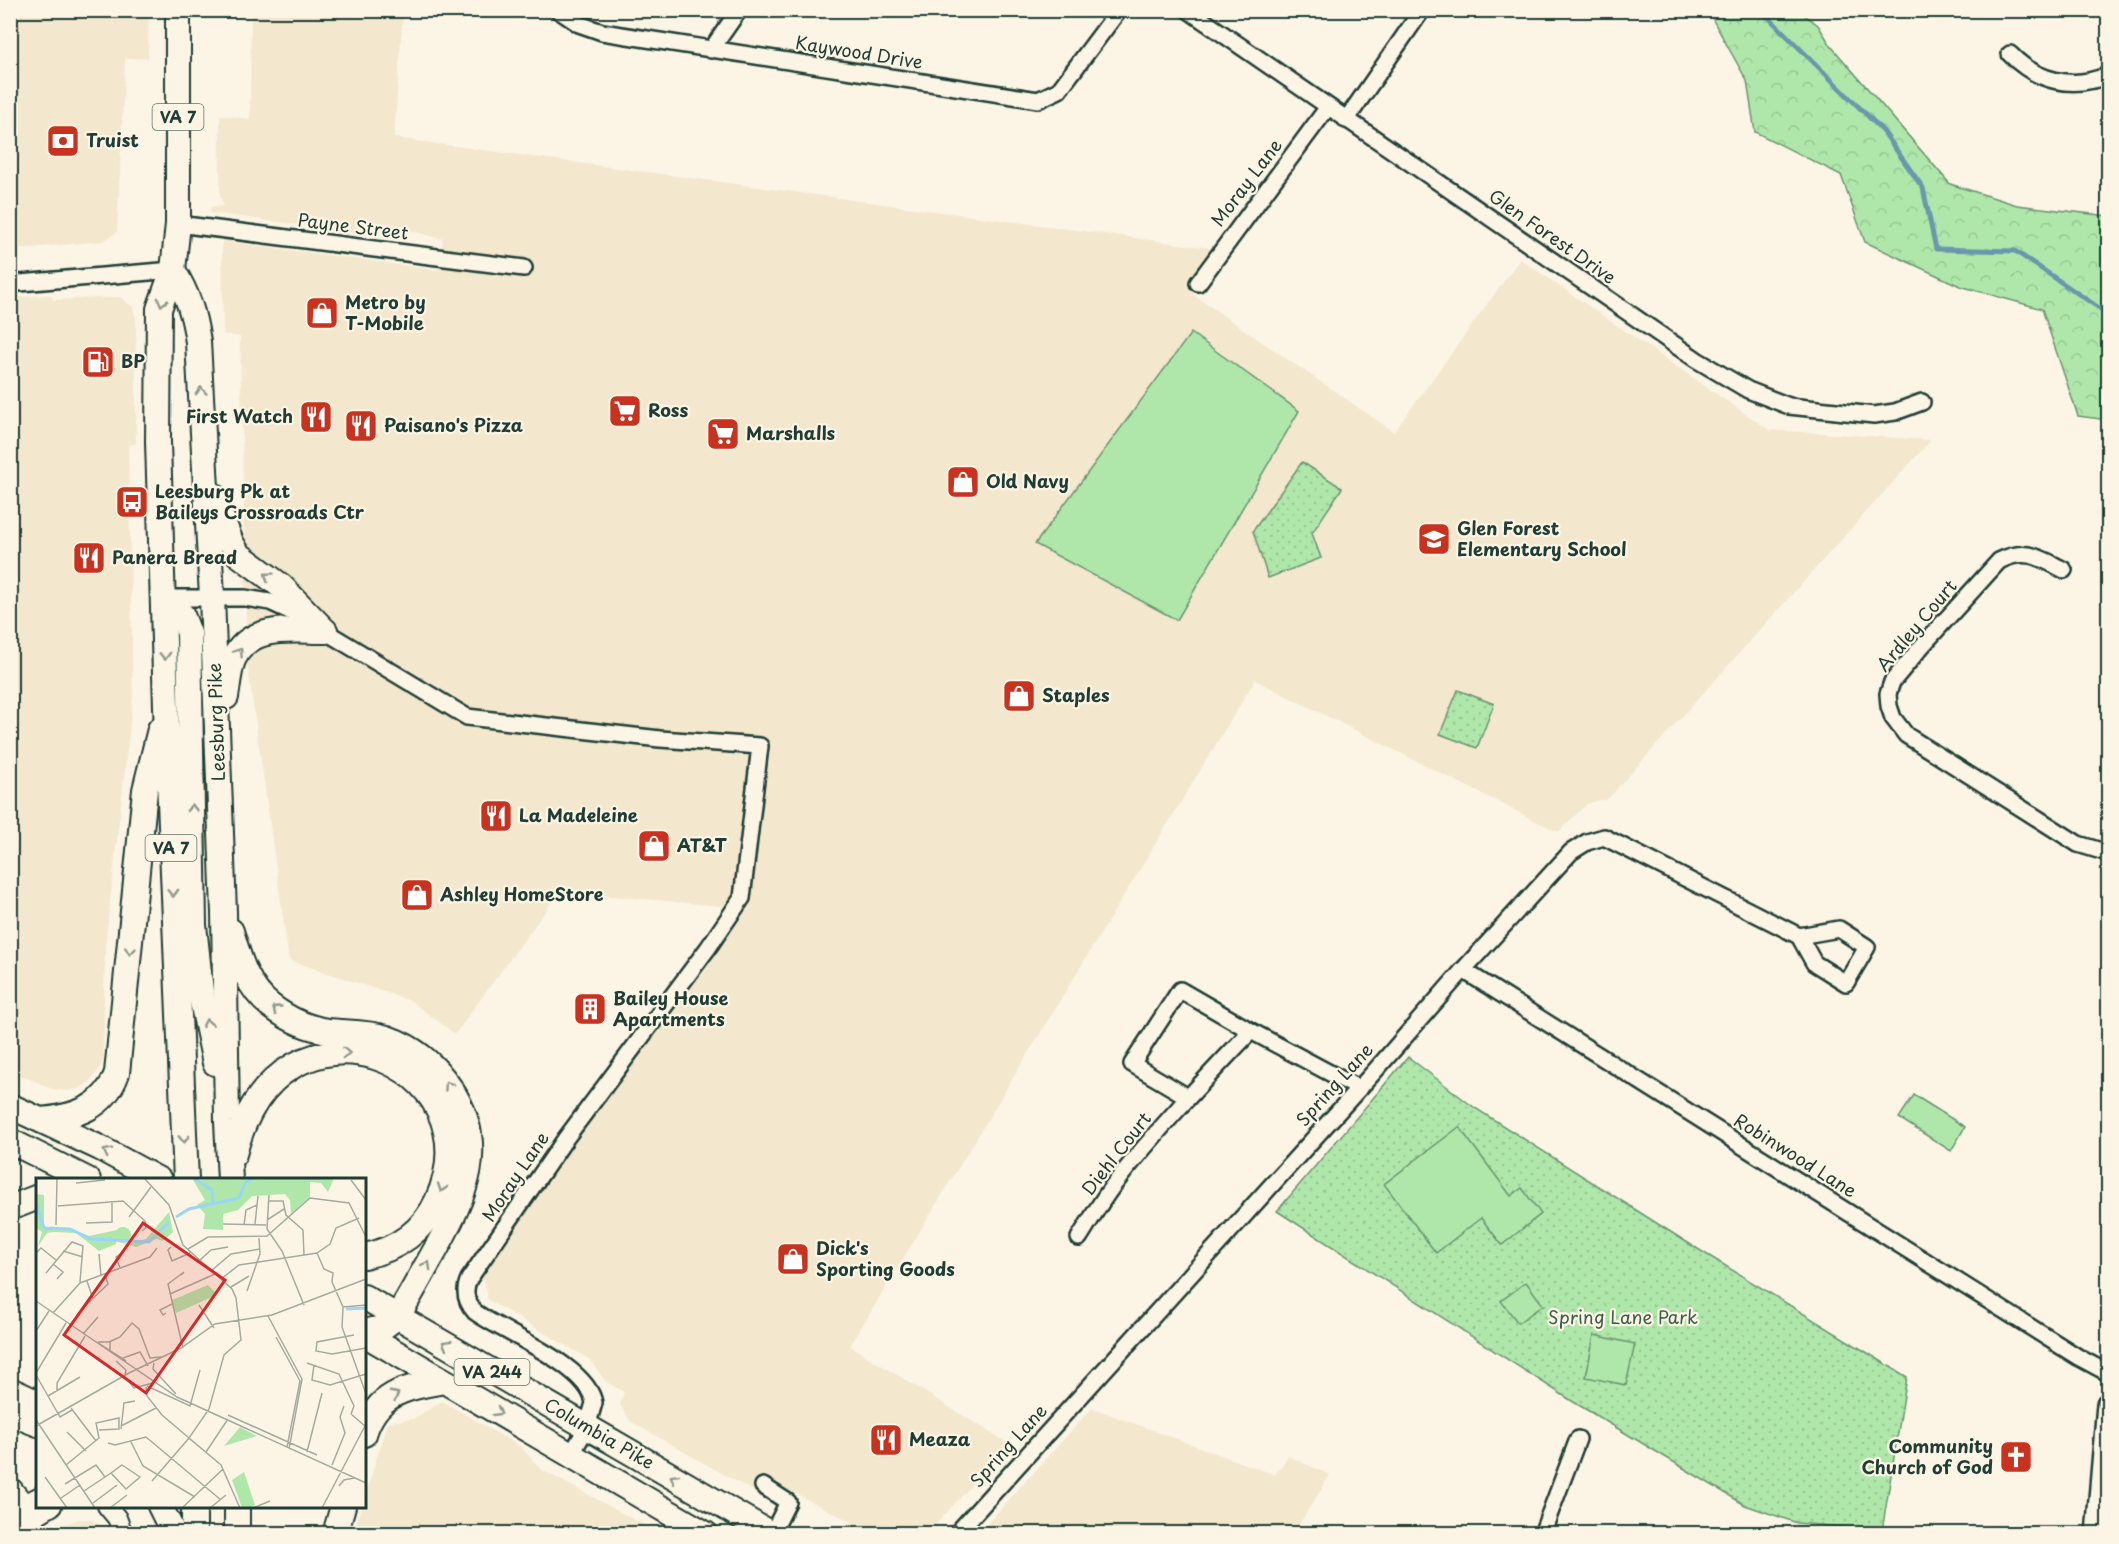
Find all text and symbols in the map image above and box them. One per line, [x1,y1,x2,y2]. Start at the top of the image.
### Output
street label: Kaywood Drive [794,28,925,75]
road number: VA 7 [152,104,204,130]
bank icon: Truist [45,123,81,159]
place label: Truist [86,126,139,153]
street label: Moray Lane [1204,133,1288,232]
street label: Glen Forest Drive [1484,182,1622,290]
street label: Payne Street [296,205,410,246]
place label: Metro by T-Mobile [345,288,426,336]
shop icon: Metro by T-Mobile [304,295,340,331]
one-way arrow [156,297,169,307]
fuel station icon: BP [80,344,116,380]
place label: BP [121,347,145,374]
one-way arrow [194,387,207,396]
supermarket icon: Ross [607,393,643,429]
place label: Ross [648,396,688,423]
restaurant icon: First Watch [298,399,334,435]
place label: First Watch [186,402,293,429]
restaurant icon: Paisano's Pizza [343,408,379,444]
place label: Paisano's Pizza [384,411,523,438]
supermarket icon: Marshalls [705,416,741,452]
place label: Marshalls [746,419,836,446]
shop icon: Old Navy [945,464,981,500]
place label: Old Navy [986,467,1069,494]
place label: Leesburg Pk at Baileys Crossroads Ctr [155,477,365,525]
bus stop icon: Leesburg Pk at Baileys Crossroads Ctr [114,484,150,520]
place label: Glen Forest Elementary School [1457,514,1627,562]
school or university icon: Glen Forest Elementary School [1416,521,1452,557]
restaurant icon: Panera Bread [71,540,107,576]
place label: Panera Bread [112,543,237,570]
one-way arrow [263,572,274,583]
street label: Ardley Court [1869,573,1962,677]
one-way arrow [232,648,243,659]
one-way arrow [159,652,171,661]
street label: Leesburg Pike [200,662,231,782]
shop icon: Staples [1001,678,1037,714]
place label: Staples [1042,681,1110,708]
restaurant icon: La Madeleine [478,798,514,834]
place label: La Madeleine [519,801,638,828]
one-way arrow [186,803,198,812]
shop icon: AT&T [636,828,672,864]
place label: AT&T [677,831,727,858]
road number: VA 7 [146,835,196,861]
shop icon: Ashley HomeStore [399,877,435,913]
place label: Ashley HomeStore [439,880,604,907]
one-way arrow [167,888,180,897]
one-way arrow [124,946,137,956]
place label: Bailey House Apartments [613,984,729,1032]
building icon: Bailey House Apartments [572,991,608,1027]
one-way arrow [271,1005,282,1016]
one-way arrow [201,1018,214,1028]
street label: Spring Lane [1289,1036,1379,1132]
one-way arrow [342,1046,351,1059]
one-way arrow [444,1080,455,1091]
street label: Diehl Court [1075,1106,1157,1200]
street label: Robinwood Lane [1729,1106,1862,1203]
street label: Moray Lane [475,1126,555,1227]
one-way arrow [178,1135,191,1144]
one-way arrow [103,1148,113,1159]
inset map [36,1178,366,1508]
one-way arrow [436,1182,449,1193]
place label: Dick's Sporting Goods [816,1234,955,1282]
shop icon: Dick's Sporting Goods [775,1241,811,1277]
one-way arrow [420,1261,431,1272]
park label: Spring Lane Park [1548,1303,1698,1330]
one-way arrow [442,1340,452,1352]
road number: VA 244 [454,1359,530,1385]
one-way arrow [389,1390,400,1402]
street label: Columbia Pike [540,1390,660,1475]
street label: Spring Lane [963,1397,1053,1493]
one-way arrow [492,1405,502,1416]
restaurant icon: Meaza [868,1422,904,1458]
place label: Meaza [909,1425,971,1452]
place label: Community Church of God [1861,1432,1993,1480]
church icon: Community Church of God [1998,1439,2034,1475]
one-way arrow [670,1473,680,1485]

